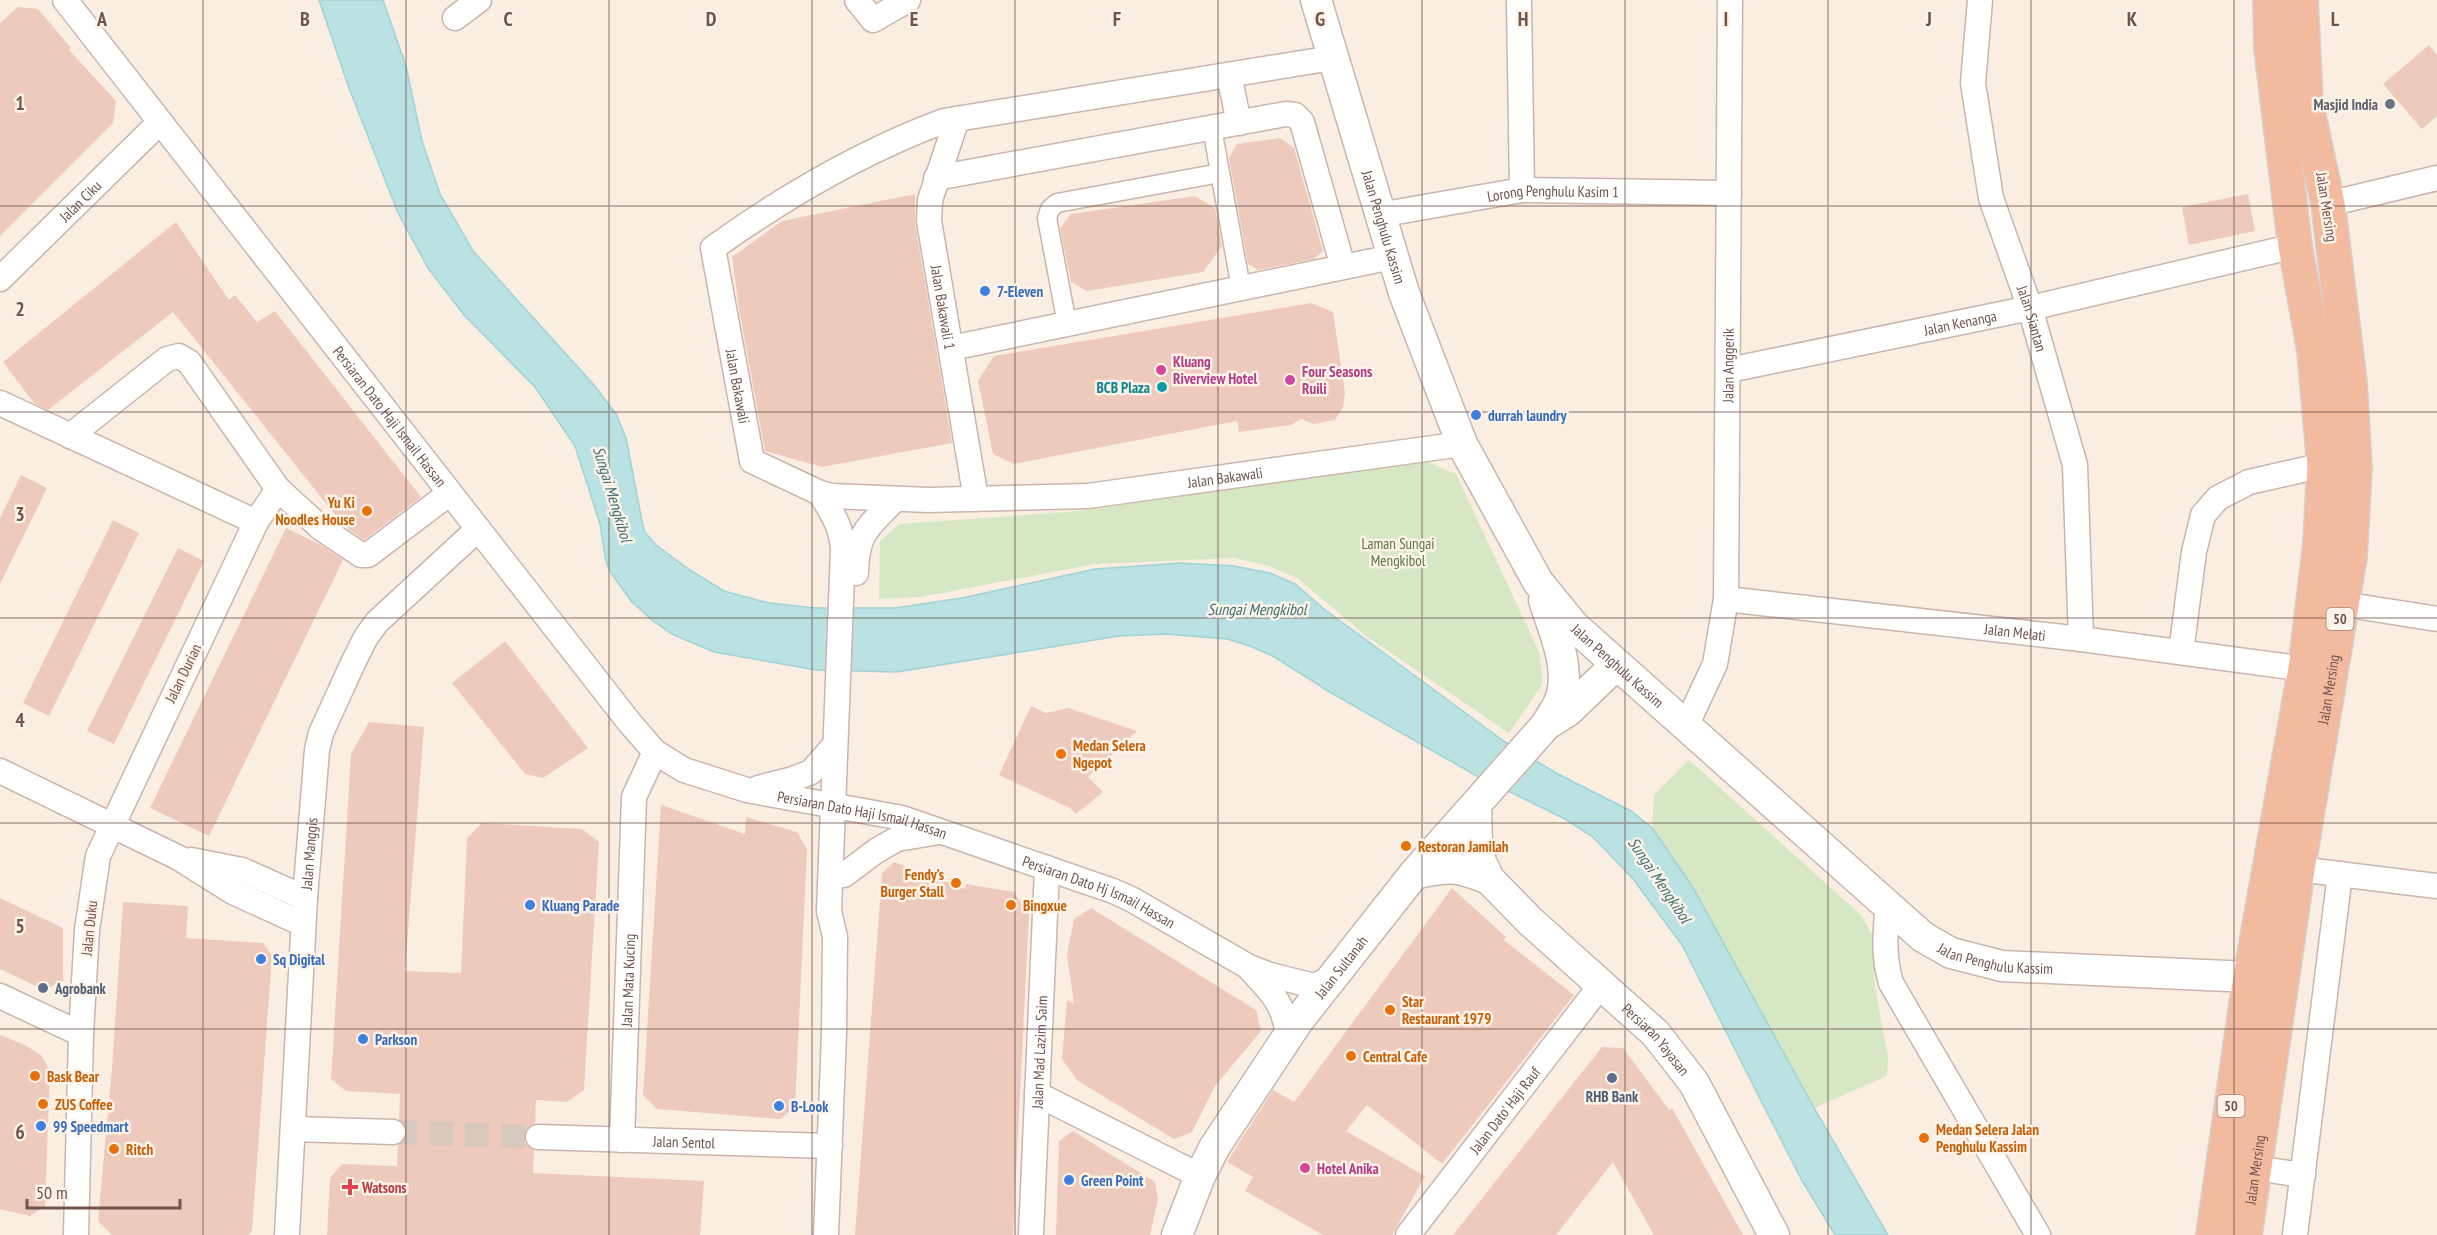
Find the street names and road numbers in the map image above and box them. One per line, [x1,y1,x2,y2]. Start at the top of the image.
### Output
street label: Jalan Penghulu Kassim [1358,167,1410,286]
street label: Jalan Mersing [2312,170,2342,243]
street label: Jalan Ciku [54,176,105,226]
street label: Lorong Penghulu Kasim 1 [1486,181,1619,205]
street label: Jalan Bakawali 1 [927,263,960,351]
street label: Jalan Siantan [2013,282,2051,353]
street label: Jalan Kenanga [1921,306,1998,339]
street label: Jalan Anggerik [1718,328,1737,404]
street label: Persiaran Dato Haji Ismail Hassan [329,342,451,490]
street label: Jalan Bakawali [722,346,754,425]
street label: Jalan Bakawali [1185,462,1264,492]
road number: 50 [2326,608,2354,630]
street label: Jalan Penghulu Kassim [1567,618,1668,711]
street label: Jalan Melati [1982,619,2047,644]
street label: Jalan Durian [160,640,205,706]
street label: Jalan Mersing [2313,653,2343,726]
street label: Persiaran Dato Haji Ismail Hassan [776,786,950,842]
street label: Jalan Manggis [296,817,321,891]
street label: Persiaran Dato Hj Ismail Hassan [1020,851,1179,932]
street label: Jalan Duku [77,899,101,958]
street label: Jalan Sultanah [1310,932,1371,1003]
street label: Jalan Mata Kucing [616,933,639,1028]
street label: Jalan Penghulu Kassim [1934,938,2054,978]
street label: Jalan Mad Lazim Saim [1027,995,1051,1110]
street label: Persiaran Yayasan [1618,999,1694,1079]
street label: Jalan Dato' Haji Rauf [1464,1062,1545,1158]
road number: 50 [2218,1095,2244,1117]
street label: Jalan Sentol [652,1131,716,1152]
street label: Jalan Mersing [2240,1134,2269,1207]

